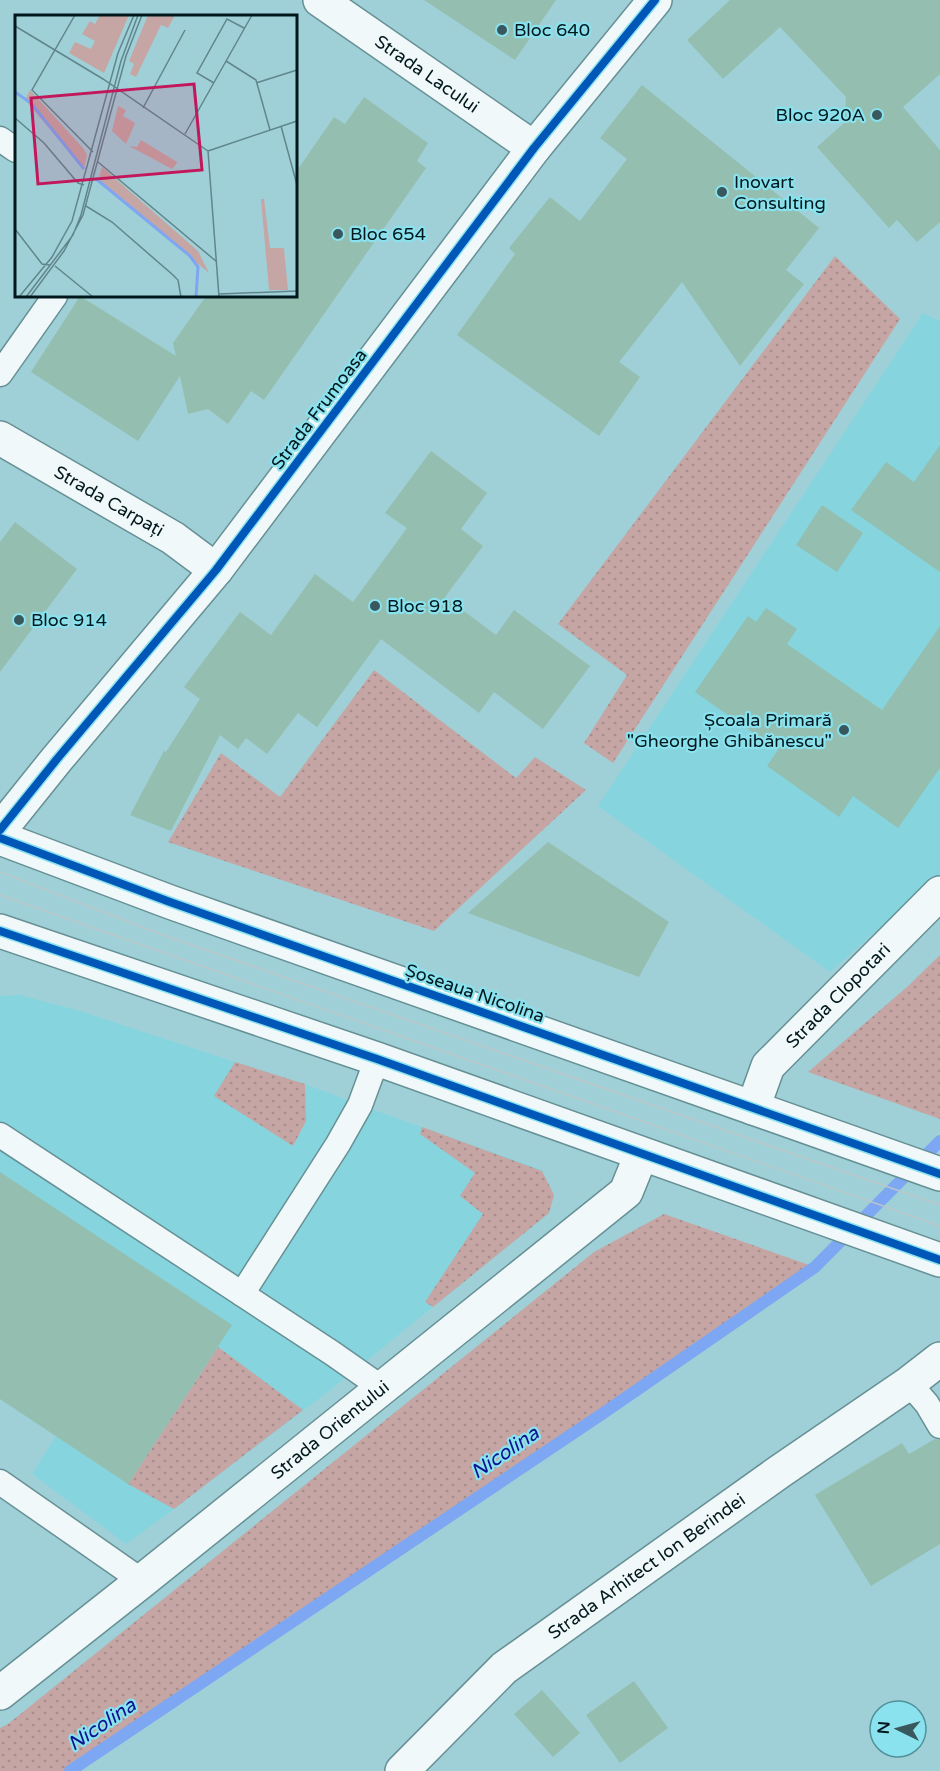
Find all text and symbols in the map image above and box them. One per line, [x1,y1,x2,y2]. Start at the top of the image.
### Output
inset map [15,15,297,297]
place label: Bloc 640 [514,19,590,41]
marker: Bloc 640 [495,23,509,37]
street label: Strada Lacului [371,30,483,118]
place label: Bloc 920A [776,104,865,126]
marker: Bloc 920A [870,108,884,122]
place label: Inovart Consulting [734,171,826,214]
marker: Inovart Consulting [715,185,729,199]
place label: Bloc 654 [350,223,426,245]
marker: Bloc 654 [331,227,345,241]
street label: Strada Frumoasa [266,344,372,474]
street label: Strada Carpați [50,461,168,541]
place label: Bloc 918 [387,595,463,617]
marker: Bloc 918 [368,599,382,613]
place label: Bloc 914 [31,609,107,631]
marker: Bloc 914 [12,613,26,627]
place label: Școala Primară "Gheorghe Ghibănescu" [627,709,832,752]
marker: Școala Primară "Gheorghe Ghibănescu" [837,723,851,737]
street label: Strada Clopotari [781,938,895,1053]
street label: Șoseaua Nicolina [402,959,548,1027]
street label: Strada Orientului [266,1376,394,1484]
water label: Nicolina [466,1421,544,1484]
street label: Strada Arhitect Ion Berindei [544,1489,749,1644]
water label: Nicolina [63,1693,141,1756]
north arrow [868,1699,928,1759]
text: N [874,1721,895,1735]

